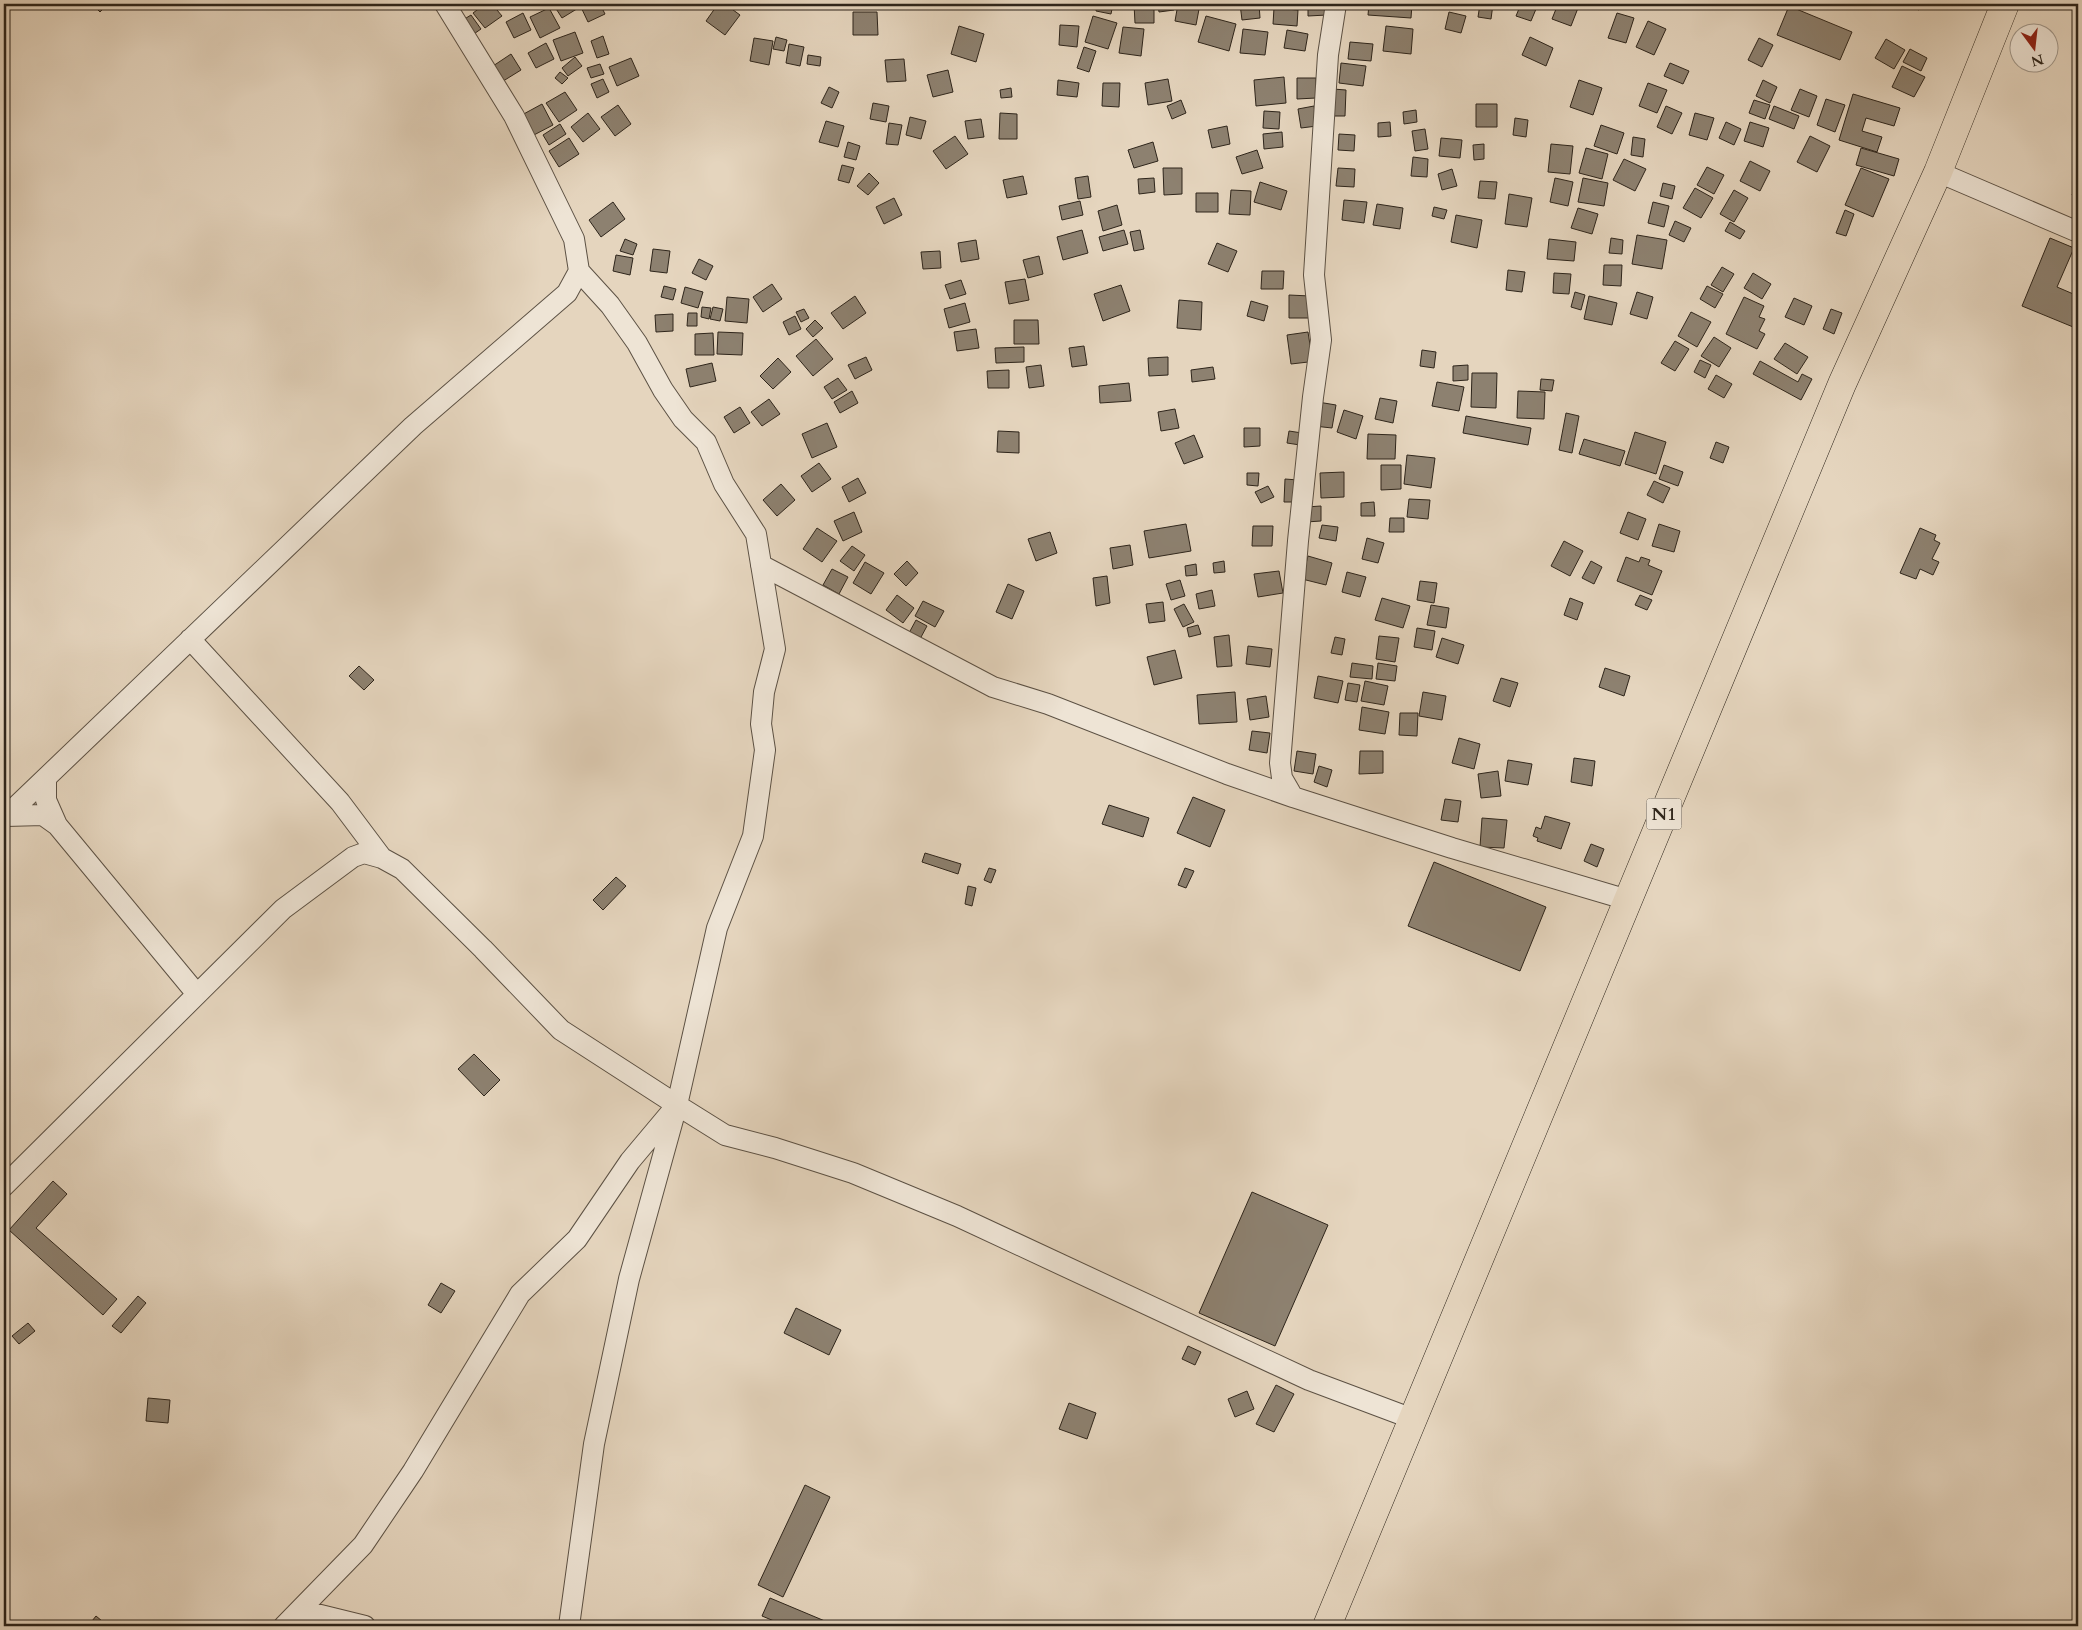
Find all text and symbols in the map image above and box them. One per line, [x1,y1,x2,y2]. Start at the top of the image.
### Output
north arrow [2010,22,2060,72]
text: N [2029,49,2046,71]
road number: N1 [1646,799,1682,830]

